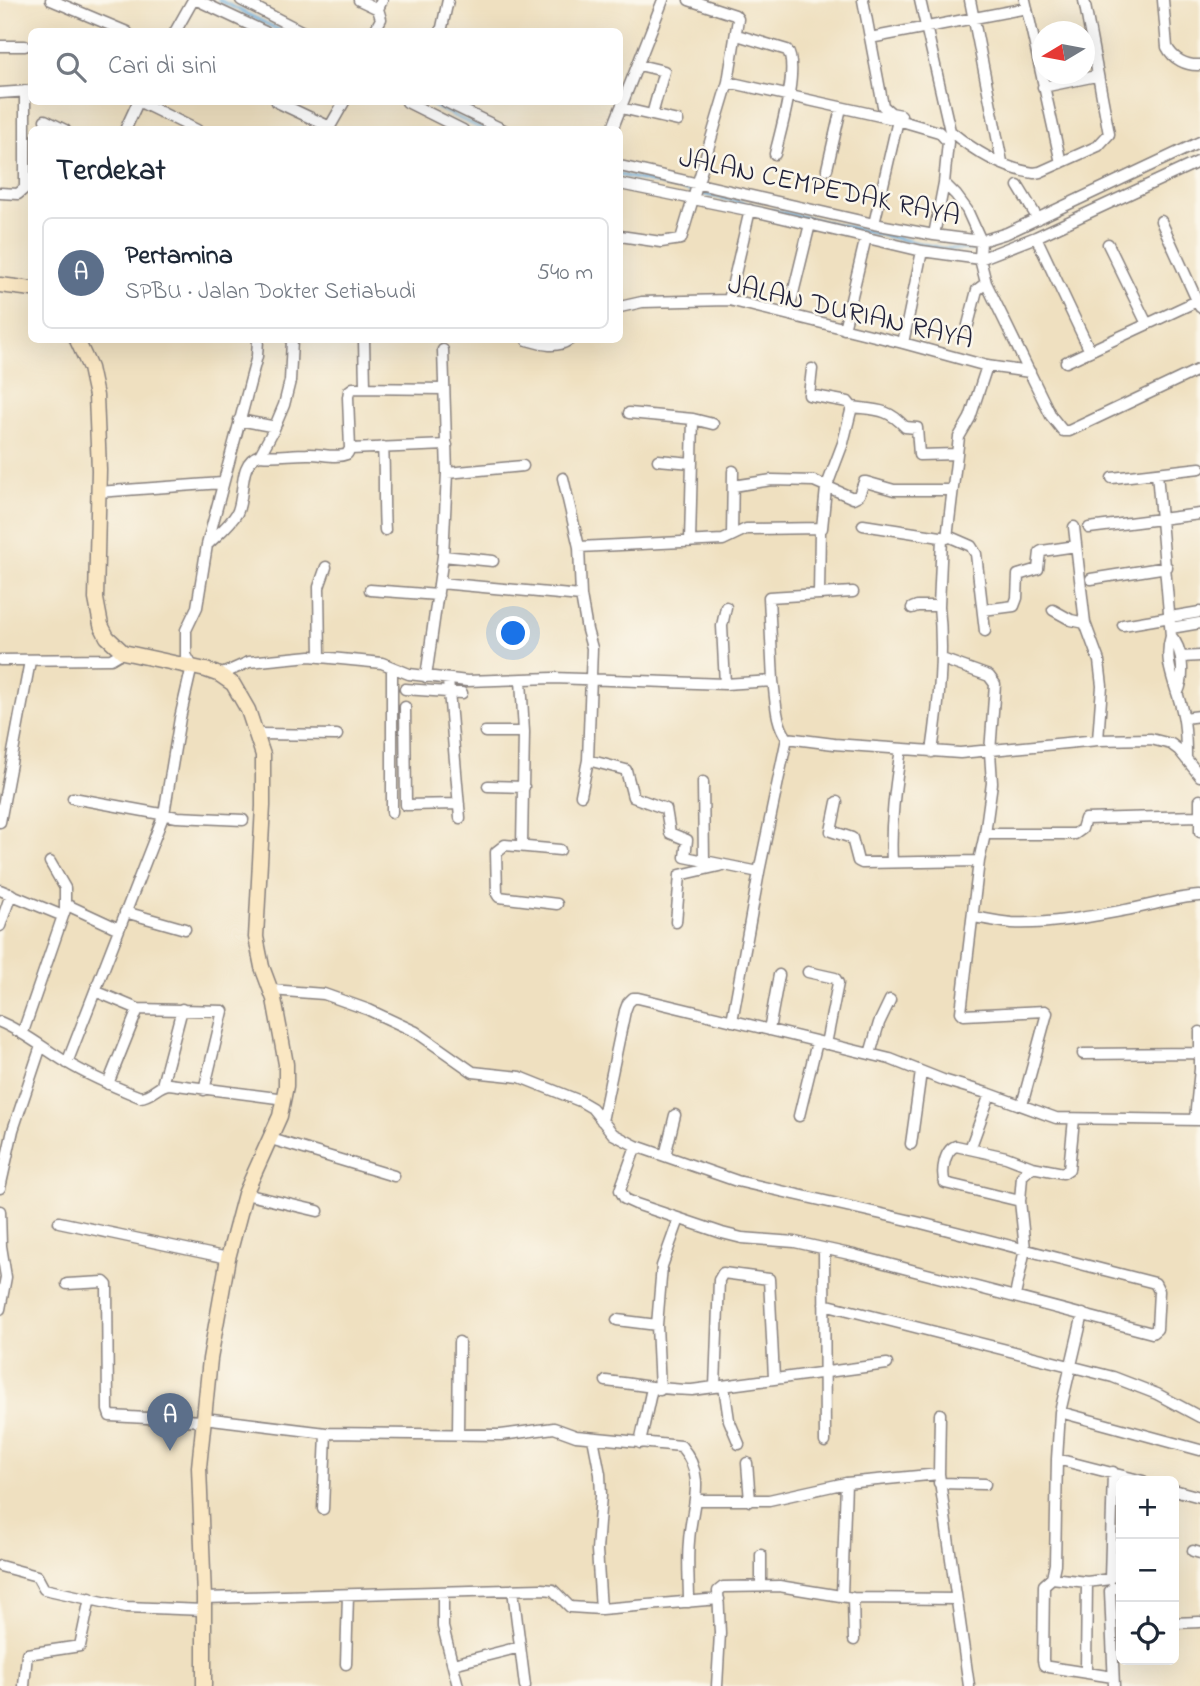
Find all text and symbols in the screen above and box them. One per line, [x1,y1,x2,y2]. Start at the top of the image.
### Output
north arrow [1032,21,1095,84]
search box [28,28,623,105]
icon: search [52,48,90,86]
text: Cari di sini [108,48,217,86]
street label: JALAN CEMPEDAK RAYA [675,139,964,238]
text: Terdekat [56,150,166,194]
text: Pertamina [125,238,233,276]
text: A [74,257,88,290]
text: 540 m [537,257,593,290]
street label: JALAN DURIAN RAYA [723,265,977,362]
text: SPBU · Jalan Dokter Setiabudi [125,276,416,309]
your location [496,616,530,650]
pin: A [147,1393,193,1451]
map controls [1116,1476,1179,1665]
button: + [1116,1476,1179,1539]
button: − [1116,1539,1179,1602]
button: locate [1116,1602,1179,1665]

